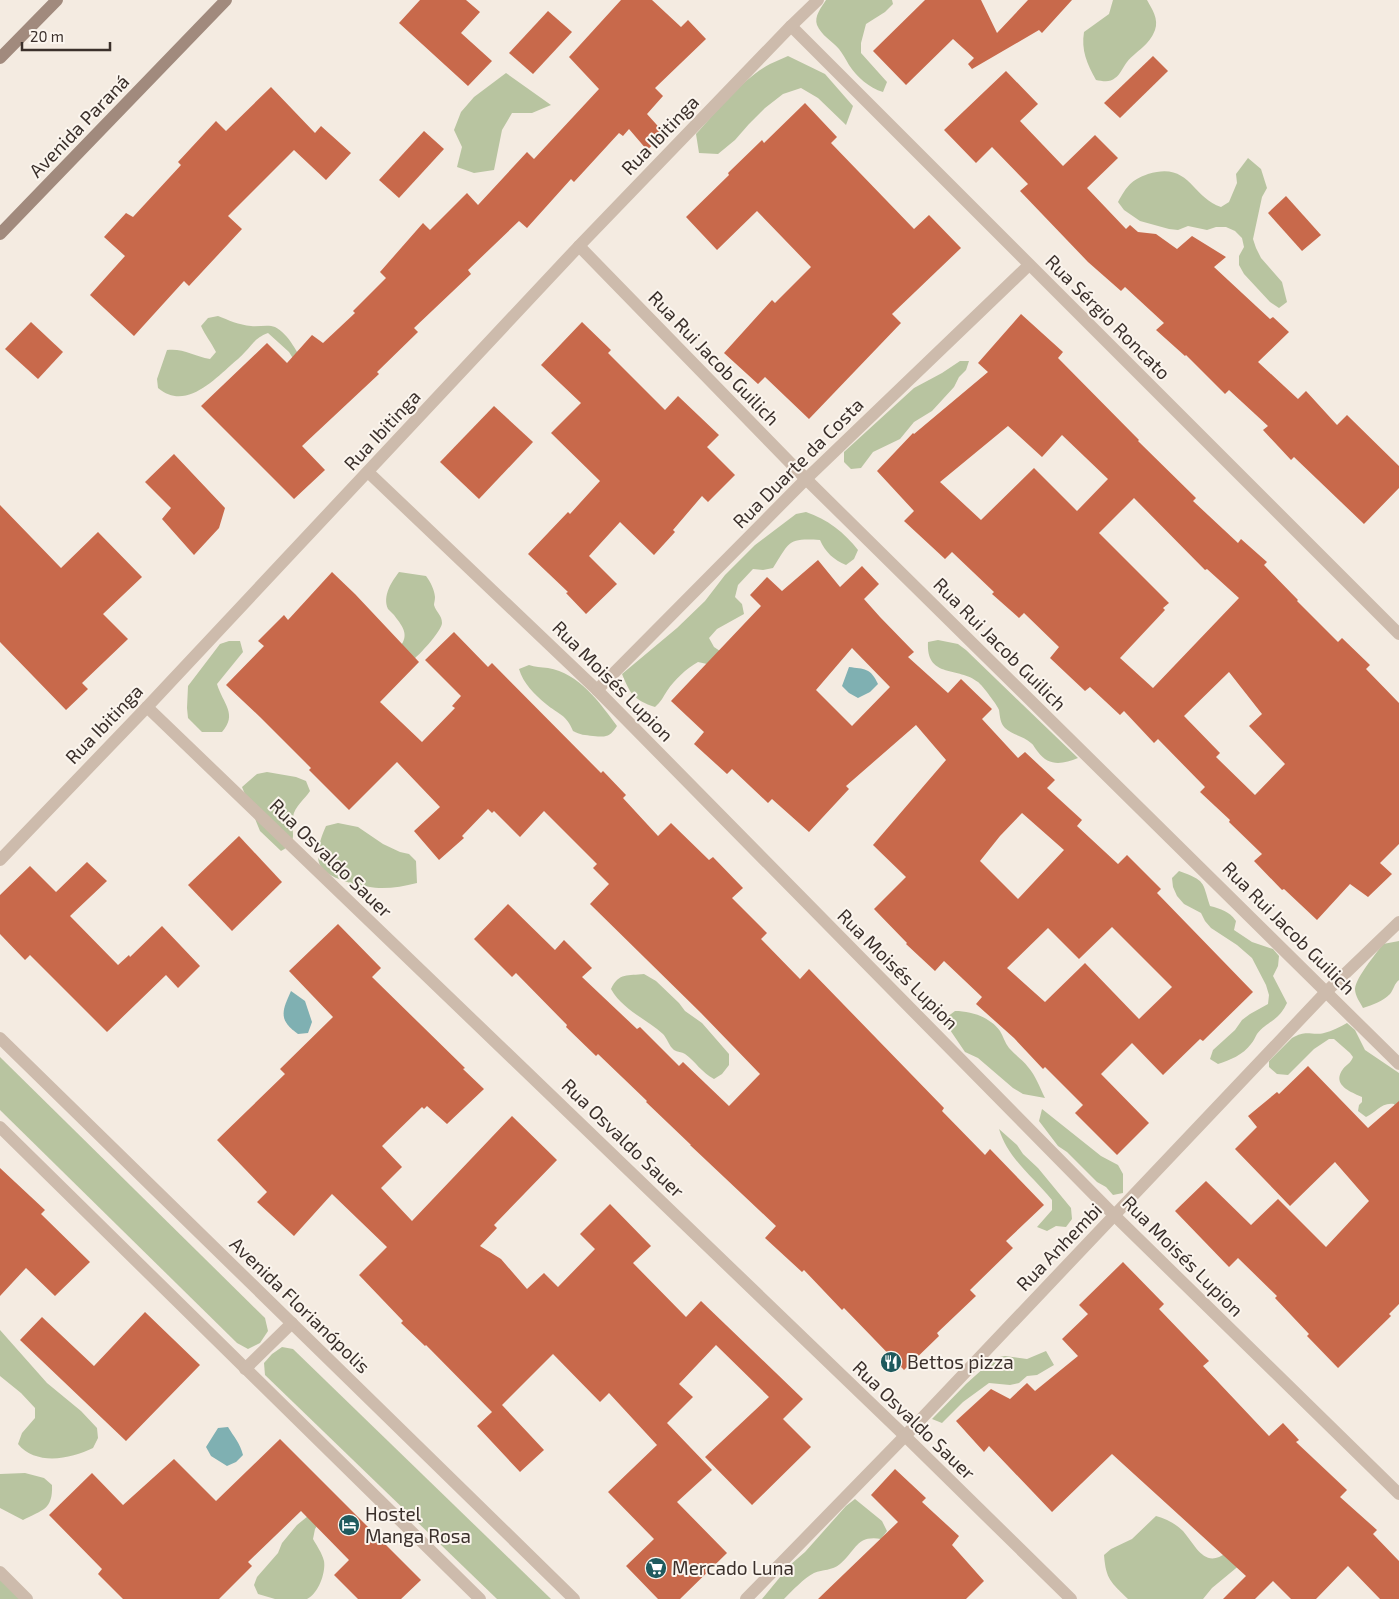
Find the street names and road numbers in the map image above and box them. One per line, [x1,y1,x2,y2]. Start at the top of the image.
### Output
street label: Avenida Paraná [24,69,133,182]
street label: Rua Ibitinga [616,90,703,179]
street label: Rua Sérgio Roncato [1041,249,1176,384]
street label: Rua Rui Jacob Guilich [644,285,785,430]
street label: Rua Ibitinga [339,385,425,475]
street label: Rua Duarte da Costa [728,393,868,533]
street label: Rua Rui Jacob Guilich [929,572,1072,715]
street label: Rua Moisés Lupion [548,615,679,746]
street label: Rua Ibitinga [60,679,147,768]
street label: Rua Osvaldo Sauer [265,793,398,922]
street label: Rua Rui Jacob Guilich [1218,856,1361,999]
street label: Rua Moisés Lupion [833,903,964,1034]
street label: Rua Osvaldo Sauer [557,1073,690,1202]
street label: Rua Moisés Lupion [1118,1190,1249,1321]
street label: Rua Anhembi [1011,1198,1106,1295]
street label: Avenida Florianópolis [225,1232,375,1378]
street label: Rua Osvaldo Sauer [848,1355,981,1484]

